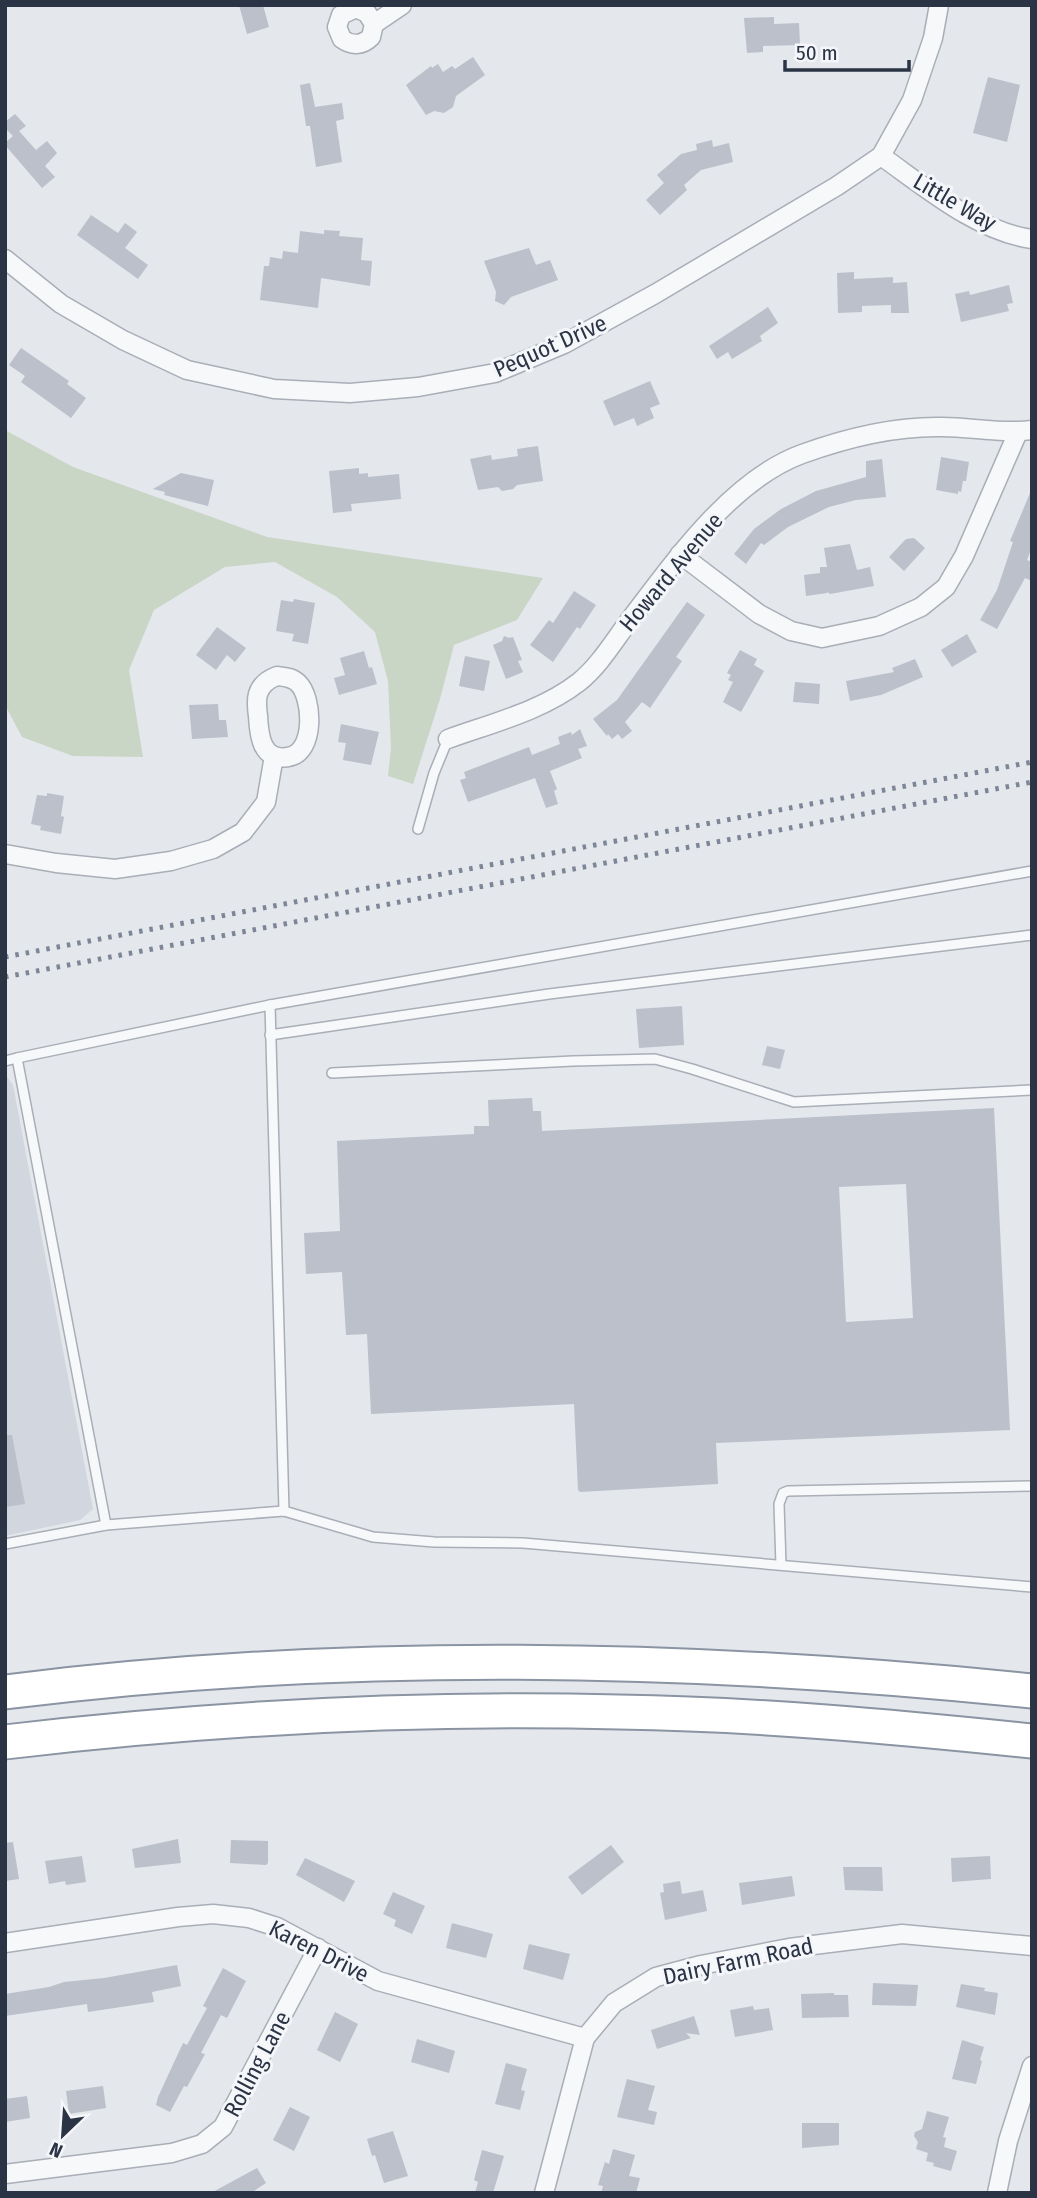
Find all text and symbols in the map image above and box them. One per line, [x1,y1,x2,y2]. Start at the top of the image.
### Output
scale bar [785,28,909,72]
text: 50 m [796,40,838,66]
street label: Little Way [908,167,1002,237]
street label: Pequot Drive [489,309,611,383]
street label: Howard Avenue [613,507,729,637]
street label: Karen Drive [264,1914,374,1988]
street label: Dairy Farm Road [660,1931,816,1991]
street label: Rolling Lane [218,2006,296,2122]
north arrow [28,2100,98,2170]
text: N [46,2137,66,2163]

